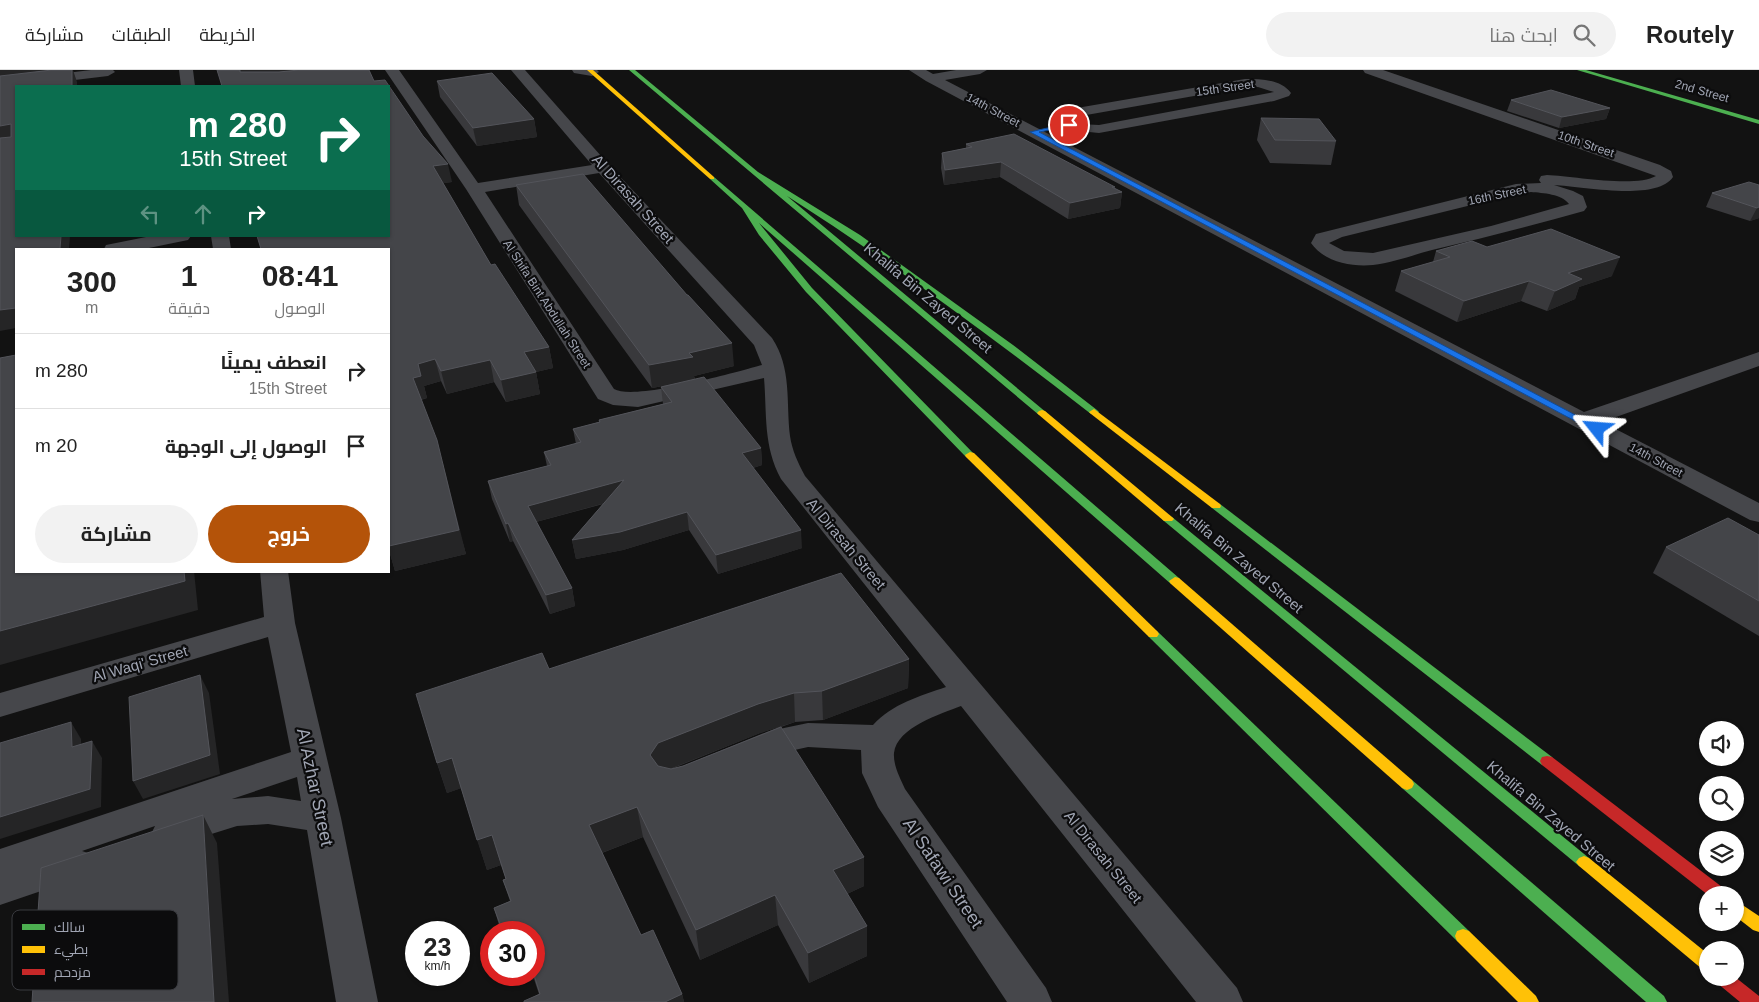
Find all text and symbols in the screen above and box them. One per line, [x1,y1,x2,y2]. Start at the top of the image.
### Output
search box [1266,12,1616,57]
icon: search [1570,21,1598,49]
text: Routely [1646,21,1734,48]
text: مشاركة [25,25,84,45]
text: الطبقات [112,25,171,45]
text: الخريطة [199,25,256,45]
text: ابحث هنا [1489,25,1558,46]
street label: 15th Street [1195,77,1256,99]
street label: 2nd Street [1673,77,1731,106]
street label: 14th Street [964,90,1023,130]
pin [1048,104,1090,146]
text: 280 m [188,105,287,144]
icon: right [305,105,370,170]
icon: arrive [1055,111,1083,139]
street label: 10th Street [1556,128,1617,160]
text: 15th Street [179,146,287,171]
street label: Al Dirasah Street [589,151,678,247]
street label: 16th Street [1467,182,1528,208]
icon: left [136,200,164,228]
icon: ahead [189,200,217,228]
icon: right [242,200,270,228]
street label: Al Shifa Bint Abdullah Street [500,237,594,371]
street label: Khalifa Bin Zayed Street [861,239,996,357]
text: 1 [181,259,198,292]
text: 08:41 [262,259,338,292]
text: 300 [67,265,117,298]
text: m [85,299,98,316]
text: دقيقة [168,300,210,317]
text: الوصول [275,300,325,317]
text: انعطف يمينًا [220,352,327,373]
icon: right [342,357,370,385]
text: 280 m [35,360,88,381]
text: 15th Street [249,380,327,397]
position arrow [1570,402,1622,454]
icon: arrive [342,432,370,460]
text: 20 m [35,435,77,456]
text: الوصول إلى الوجهة [165,436,327,457]
street label: 14th Street [1627,440,1686,480]
street label: Al Dirasah Street [803,495,890,593]
street label: Khalifa Bin Zayed Street [1172,499,1307,617]
button: مشاركة [35,505,198,563]
button: خروج [208,505,370,563]
street label: Al Waqi' Street [90,642,190,685]
map controls [1699,721,1744,986]
button: sound [1699,721,1744,766]
street label: Al Azhar Street [293,726,337,848]
street label: Khalifa Bin Zayed Street [1484,757,1619,875]
button: search [1699,776,1744,821]
street label: Al Dirasah Street [1061,807,1146,907]
street label: Al Safawi Street [899,814,987,932]
button: layers [1699,831,1744,876]
button: + [1699,886,1744,931]
legend [12,910,178,990]
text: سالك [54,919,85,935]
speed limit sign: 30 [480,921,545,986]
text: 23 [424,933,451,961]
text: بطيء [54,941,88,961]
button: − [1699,941,1744,986]
text: km/h [424,959,451,973]
text: مزدحم [54,964,91,982]

